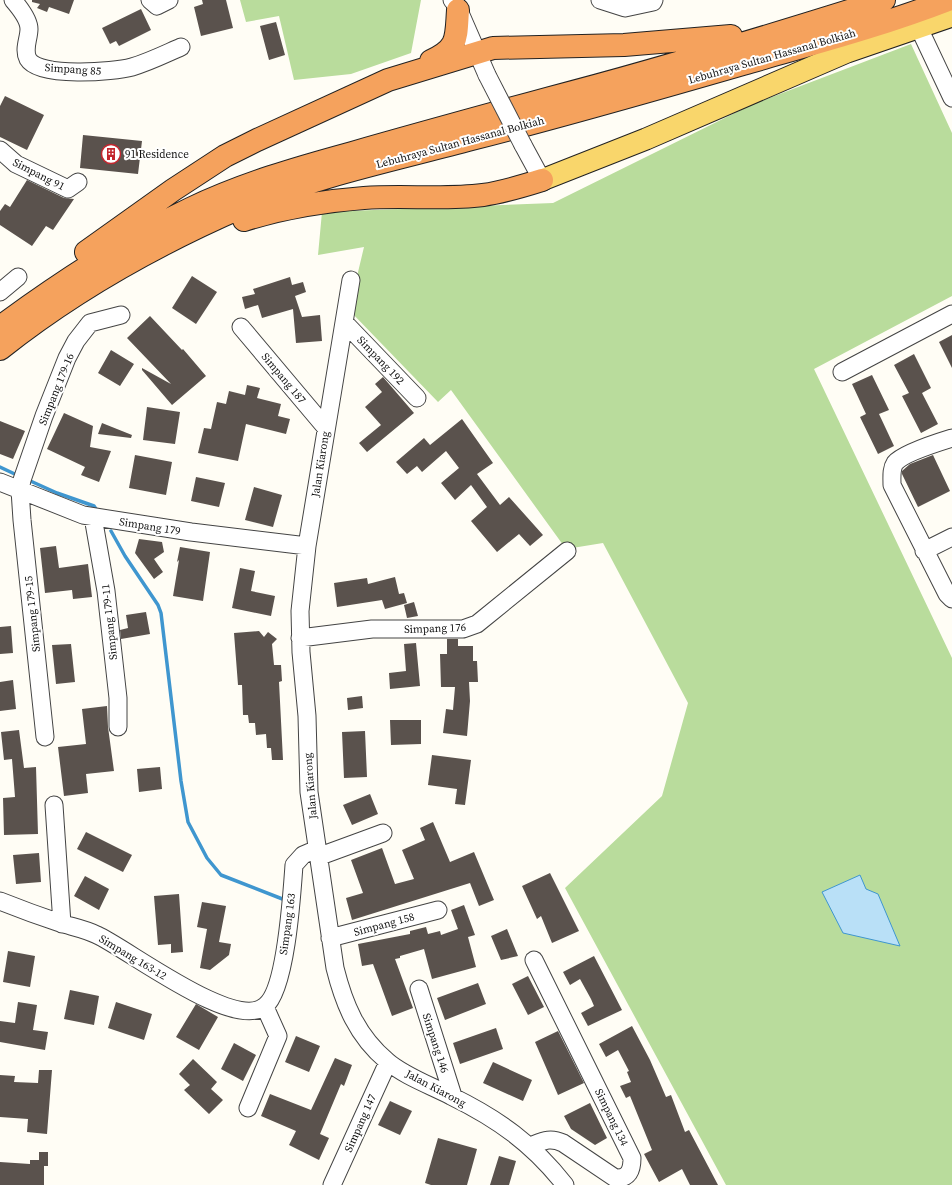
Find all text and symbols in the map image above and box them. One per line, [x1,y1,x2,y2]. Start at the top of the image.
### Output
street label: Lebuhraya Sultan Hassanal Bolkiah [687,25,858,88]
street label: Simpang 85 [44,60,102,79]
street label: Lebuhraya Sultan Hassanal Bolkiah [374,113,546,172]
building icon: 91 Residence [100,143,122,165]
place label: 91 Residence [125,147,189,162]
street label: Simpang 91 [10,155,67,194]
street label: Simpang 192 [354,333,408,388]
street label: Simpang 179-16 [35,350,78,427]
street label: Simpang 187 [258,350,310,407]
street label: Jalan Kiarong [308,430,333,499]
street label: Simpang 179 [118,514,182,539]
street label: Simpang 179-15 [21,575,44,653]
street label: Simpang 179-11 [98,583,121,661]
street label: Simpang 176 [404,620,467,637]
street label: Jalan Kiarong [300,752,321,821]
street label: Simpang 163 [276,892,299,956]
street label: Simpang 158 [352,909,416,940]
street label: Simpang 163-12 [96,931,170,984]
street label: Simpang 146 [419,1011,452,1075]
street label: Jalan Kiarong [402,1066,469,1111]
street label: Simpang 134 [591,1086,632,1149]
street label: Simpang 147 [341,1091,380,1155]

